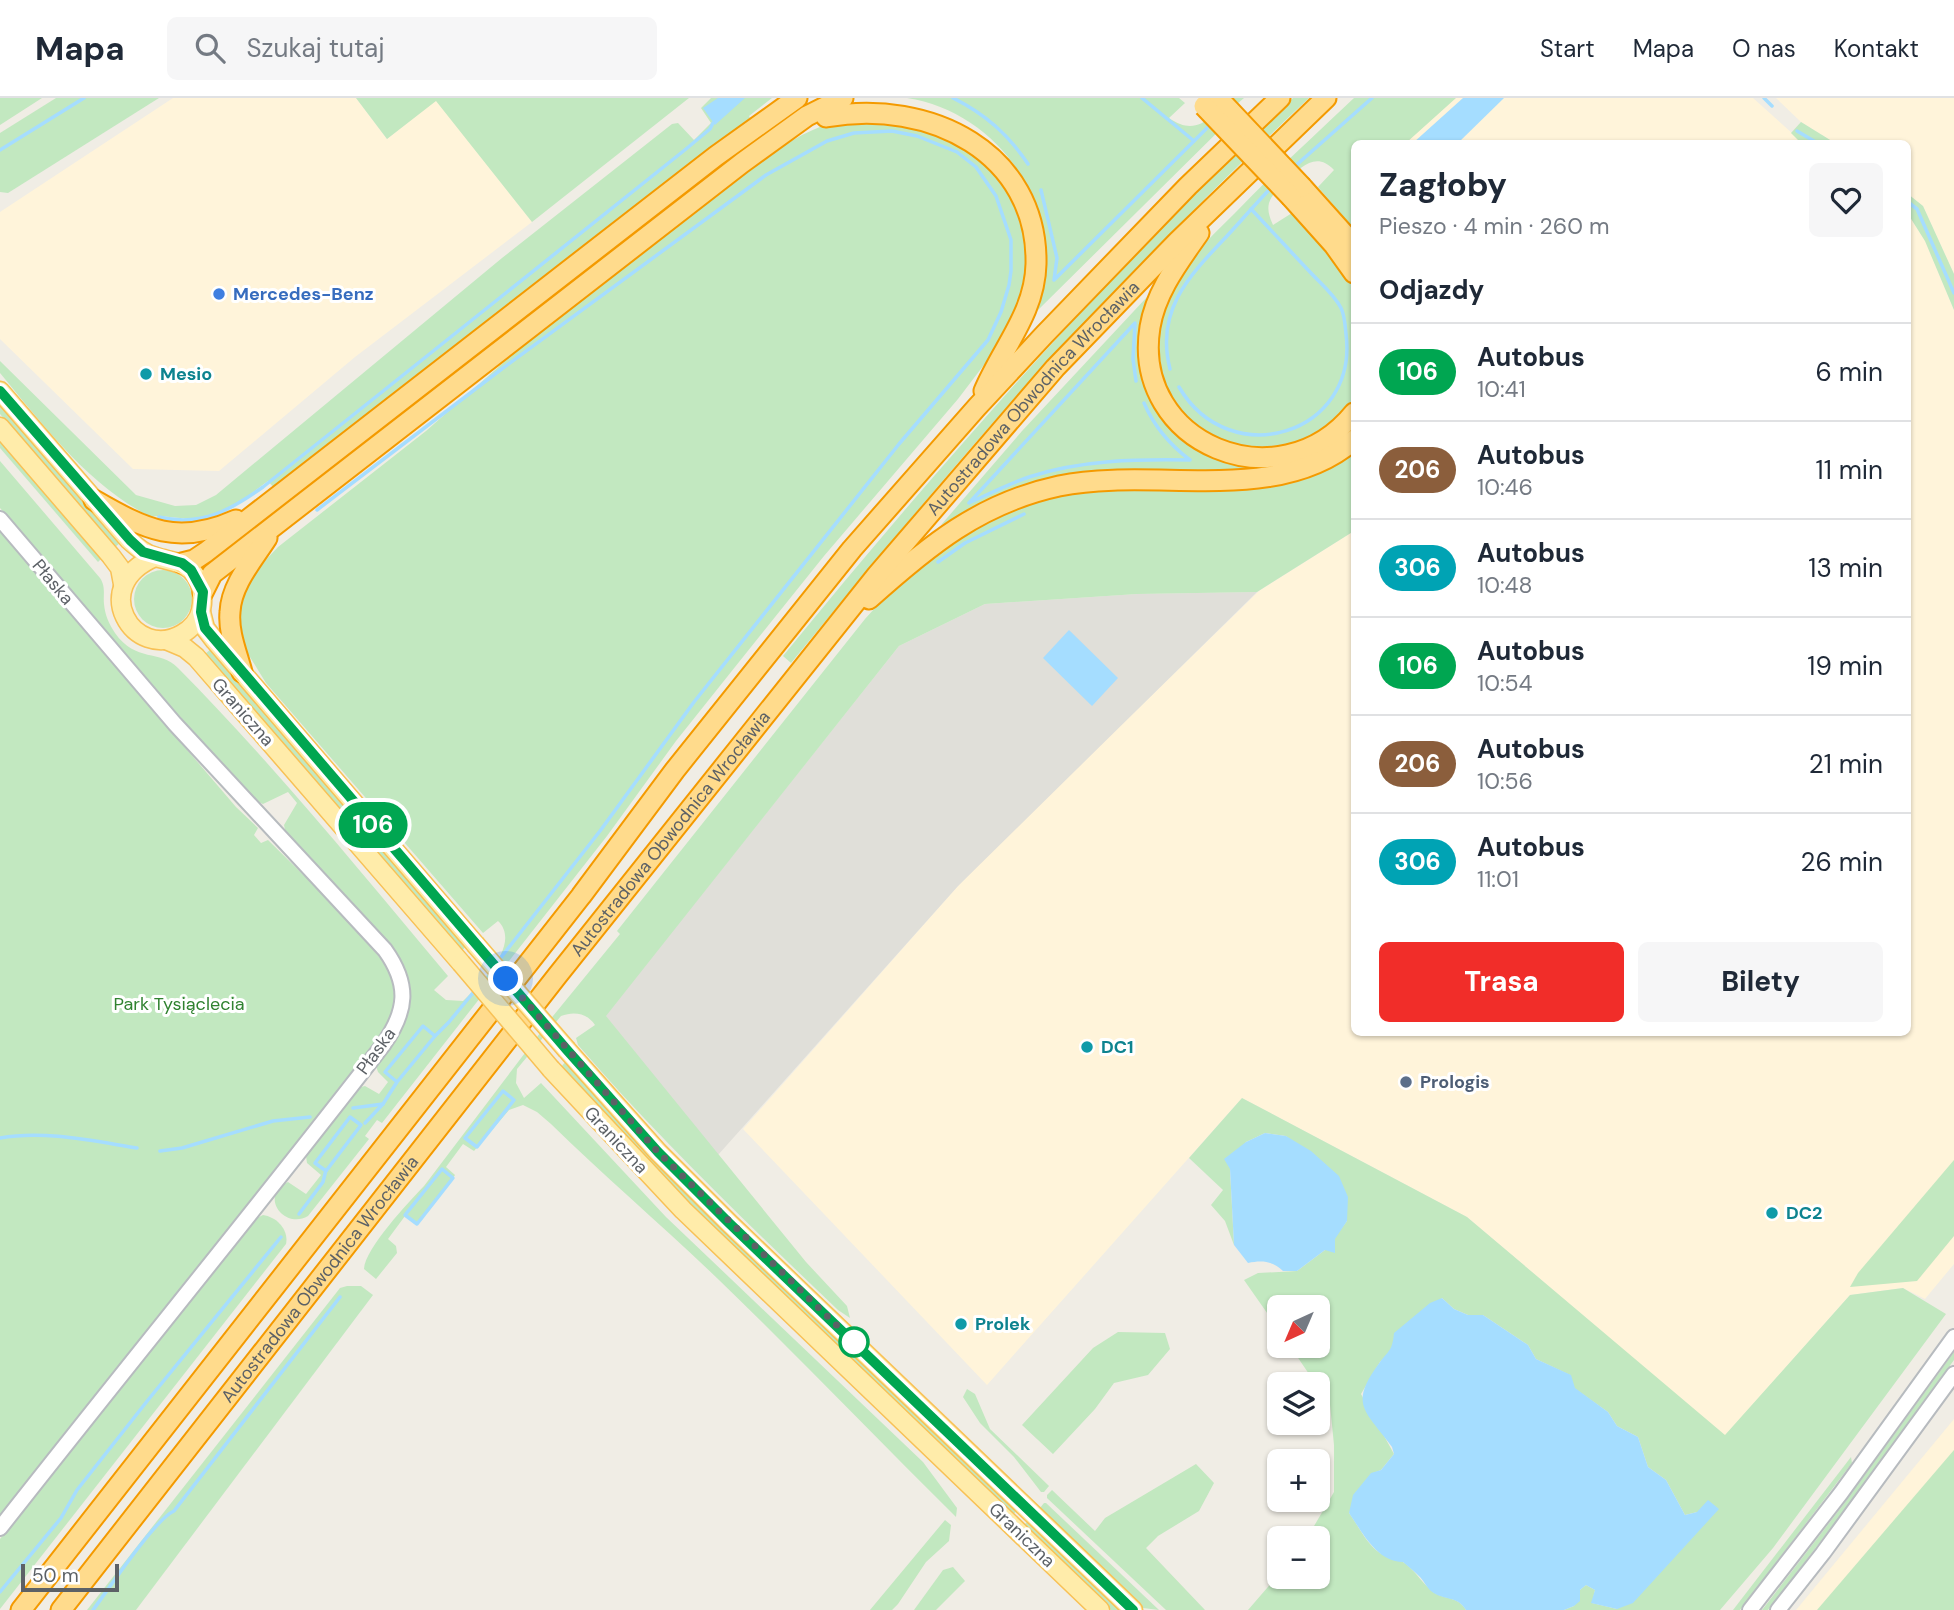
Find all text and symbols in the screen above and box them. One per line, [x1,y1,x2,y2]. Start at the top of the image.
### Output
search box [167,17,657,80]
text: Mapa [35,27,125,70]
icon: search [191,29,229,67]
text: Szukaj tutaj [247,31,385,65]
text: Start [1540,33,1595,64]
text: Mapa [1633,33,1694,64]
text: O nas [1732,33,1796,64]
text: Kontakt [1834,33,1919,64]
text: Zagłoby [1379,163,1507,206]
button: heart [1809,163,1883,237]
text: Pieszo · 4 min · 260 m [1379,211,1610,241]
text: Odjazdy [1379,273,1484,307]
street label: Autostradowa Obwodnica Wrocławia [921,276,1145,521]
place label: Mercedes-Benz [233,282,374,306]
marker: Mercedes-Benz [211,286,227,302]
text: Autobus [1477,340,1585,374]
text: 6 min [1815,355,1883,389]
text: 106 [1397,356,1438,387]
place label: Mesio [160,362,212,386]
marker: Mesio [138,366,154,382]
text: 10:41 [1477,374,1526,404]
text: Autobus [1477,438,1585,472]
text: 11 min [1816,453,1883,487]
text: 206 [1395,454,1440,485]
text: 10:46 [1477,472,1533,502]
text: Autobus [1477,536,1585,570]
text: 13 min [1808,551,1883,585]
text: 306 [1394,552,1441,583]
street label: Płaska [27,554,79,610]
text: 10:48 [1477,570,1533,600]
text: Autobus [1477,634,1585,668]
text: 19 min [1807,649,1883,683]
text: 106 [1397,650,1438,681]
text: 10:54 [1477,668,1533,698]
street label: Graniczna [207,673,279,751]
street label: Autostradowa Obwodnica Wrocławia [565,706,776,961]
text: Autobus [1477,732,1585,766]
text: 21 min [1809,747,1883,781]
text: 206 [1395,748,1440,779]
text: 10:56 [1477,766,1533,796]
line badge: 106 [333,802,413,848]
text: 106 [353,809,393,840]
text: Autobus [1477,830,1585,864]
text: 26 min [1800,845,1883,879]
text: 306 [1394,846,1441,877]
text: 11:01 [1477,864,1519,894]
button: Trasa [1379,942,1624,1022]
button: Bilety [1638,942,1883,1022]
your location [488,961,523,996]
park label: Park Tysiąclecia [113,992,245,1016]
street label: Płaska [351,1023,401,1079]
place label: DC1 [1101,1035,1134,1059]
marker: DC1 [1079,1039,1095,1055]
place label: Prologis [1420,1070,1490,1094]
marker: Prologis [1398,1074,1414,1090]
street label: Graniczna [579,1101,653,1179]
street label: Autostradowa Obwodnica Wrocławia [216,1151,424,1408]
place label: DC2 [1786,1201,1822,1225]
marker: DC2 [1764,1205,1780,1221]
north arrow [1267,1295,1330,1358]
map controls [1267,1295,1330,1589]
place label: Prolek [975,1312,1031,1336]
marker: Prolek [953,1316,969,1332]
unlabelled marker [839,1327,869,1357]
button: layers [1267,1372,1330,1435]
button: + [1267,1449,1330,1512]
street label: Graniczna [984,1497,1060,1573]
button: − [1267,1526,1330,1589]
scale bar [21,1561,119,1593]
text: 50 m [32,1563,79,1588]

